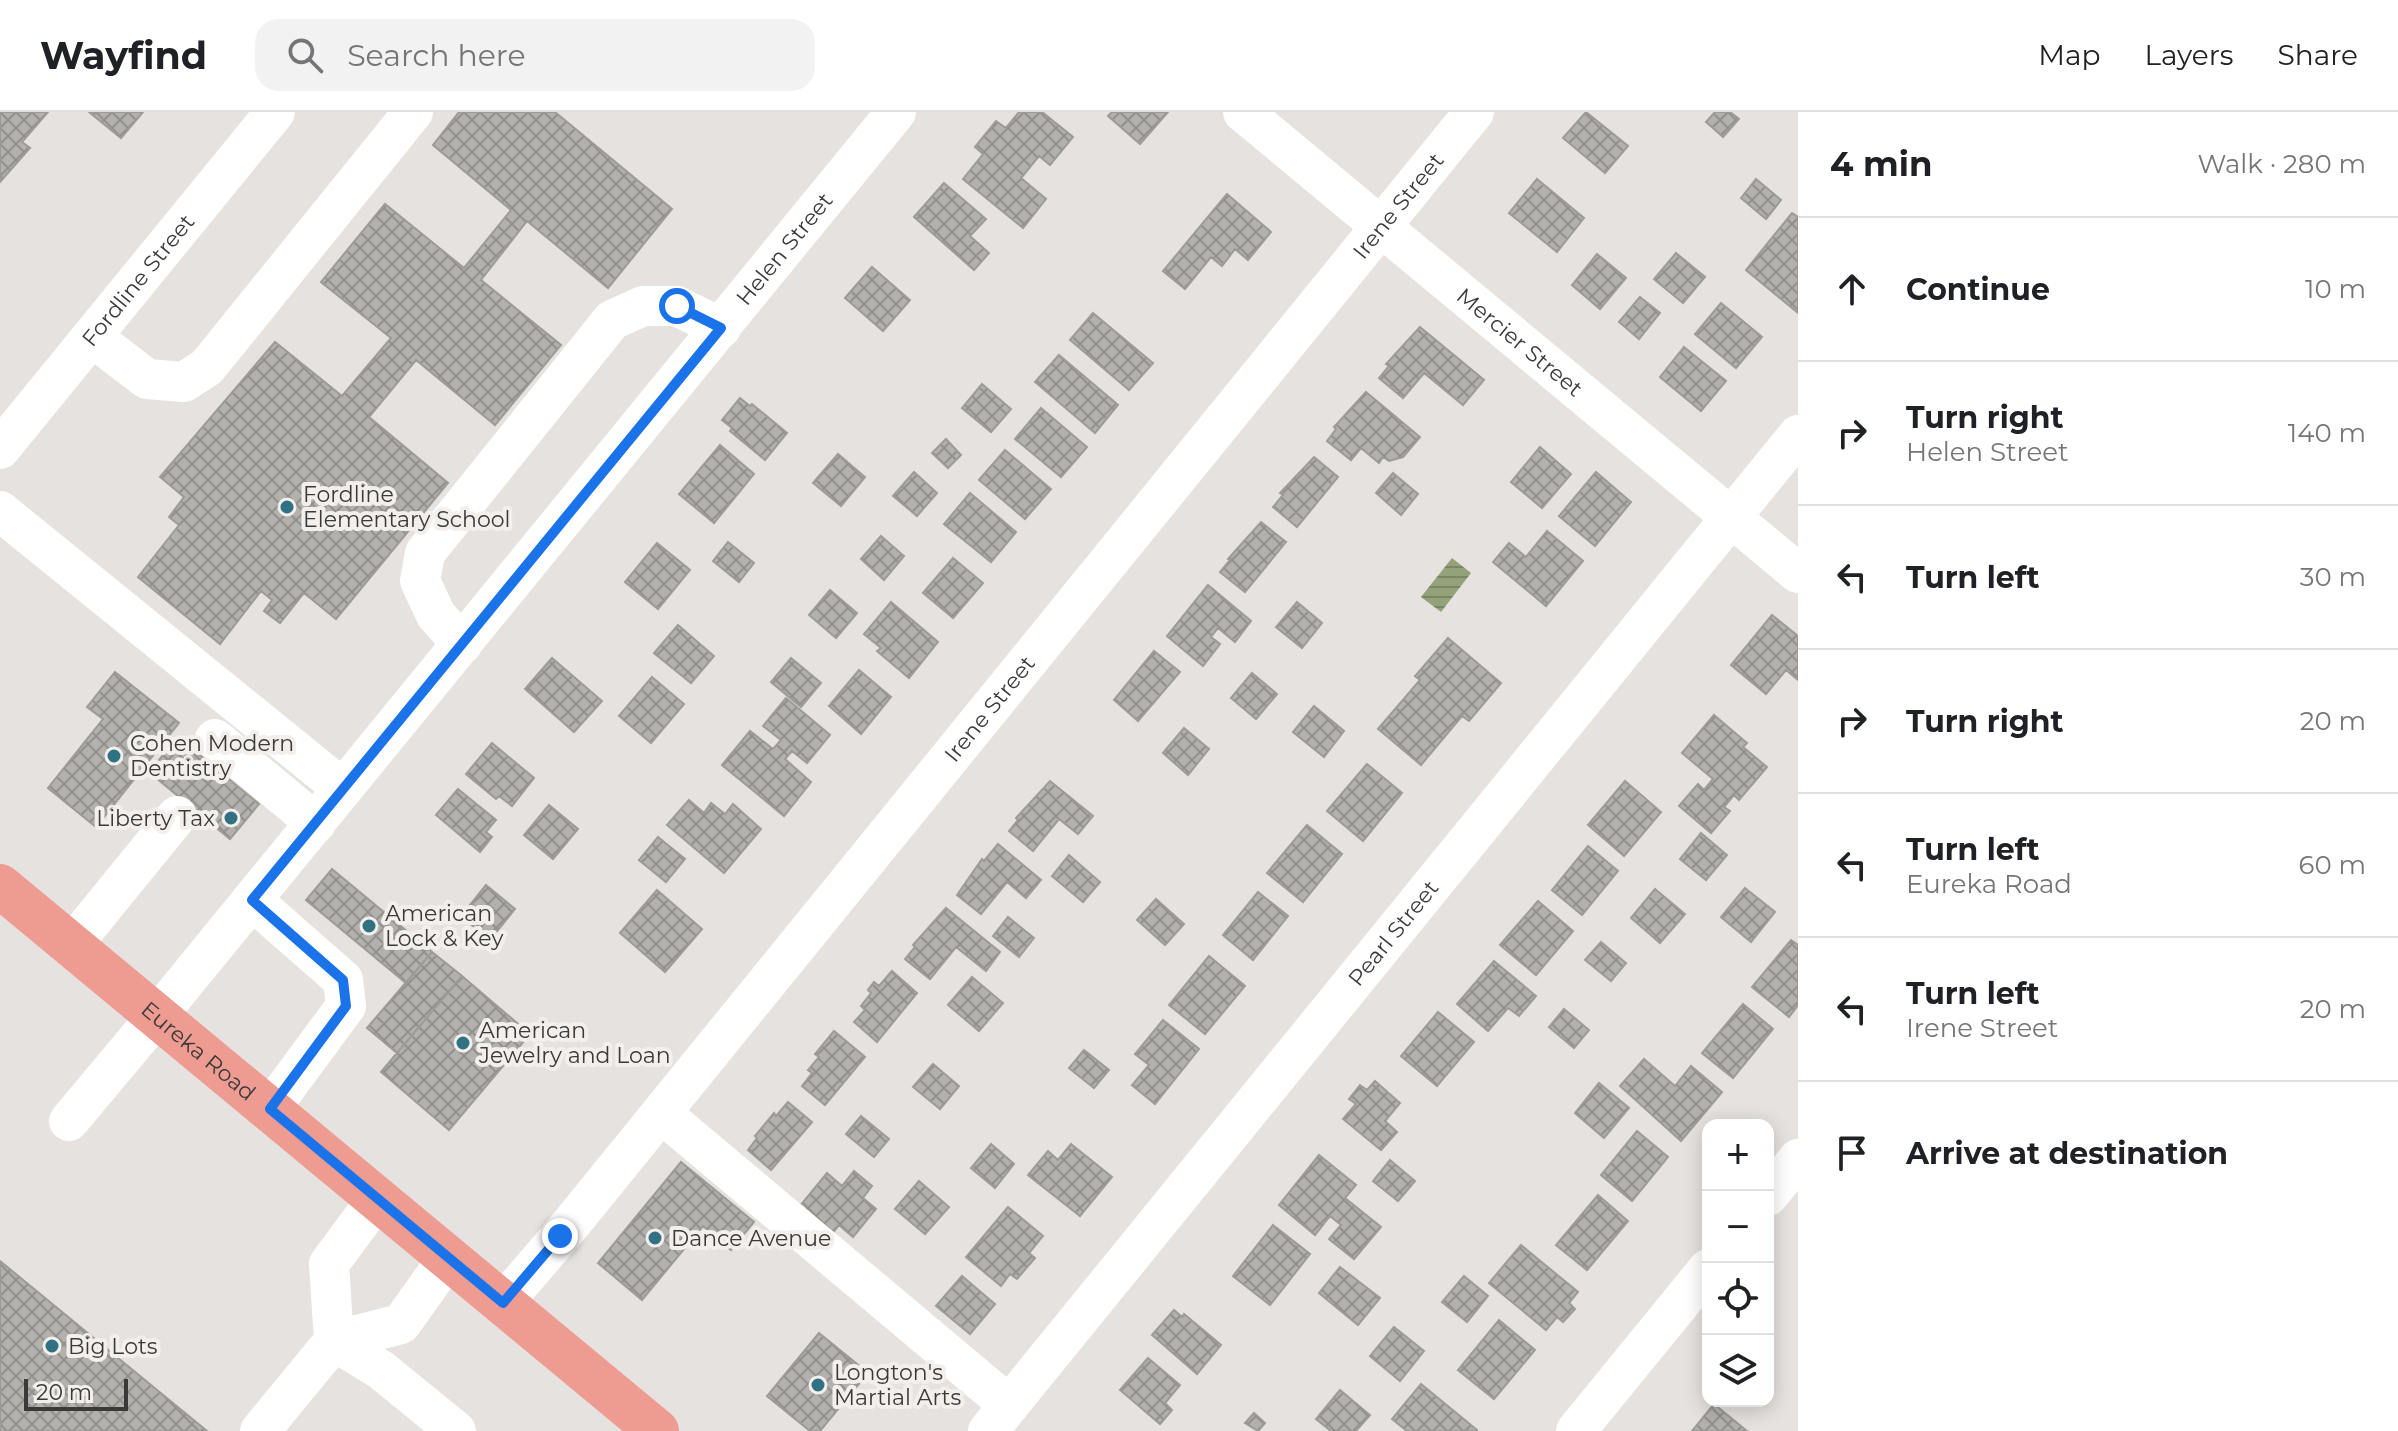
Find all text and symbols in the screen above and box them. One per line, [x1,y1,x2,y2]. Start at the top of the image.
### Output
search box [255,19,815,91]
text: Wayfind [40,32,207,79]
icon: search [283,33,327,77]
text: Search here [347,37,526,74]
text: Map [2038,38,2101,72]
text: Layers [2145,38,2234,72]
text: Share [2278,38,2358,72]
text: 4 min [1830,143,1932,185]
street label: Irene Street [1347,147,1449,264]
text: Walk · 280 m [2198,148,2366,180]
street label: Helen Street [730,187,838,311]
street label: Fordline Street [76,208,200,352]
icon: ahead [1830,267,1874,311]
text: Continue [1906,271,2050,308]
text: 10 m [2305,273,2366,305]
street label: Mercier Street [1452,282,1588,402]
route start [659,288,695,324]
text: Turn right [1906,399,2063,436]
icon: right [1830,411,1874,455]
text: 140 m [2288,417,2366,449]
text: Helen Street [1906,436,2069,468]
place label: Fordline Elementary School [303,481,510,533]
marker: Fordline Elementary School [278,498,296,516]
icon: left [1830,555,1874,599]
text: Turn left [1906,559,2039,596]
text: 30 m [2300,561,2366,593]
street label: Irene Street [938,650,1041,767]
icon: right [1830,699,1874,743]
text: Turn right [1906,703,2063,740]
text: 20 m [2300,705,2366,737]
place label: Cohen Modern Dentistry [130,730,294,782]
marker: Cohen Modern Dentistry [105,747,123,765]
place label: Liberty Tax [96,805,215,832]
marker: Liberty Tax [222,809,240,827]
text: Turn left [1906,831,2039,868]
icon: left [1830,843,1874,887]
text: 60 m [2299,849,2366,881]
text: Eureka Road [1906,868,2072,900]
street label: Pearl Street [1342,875,1444,991]
place label: American Lock & Key [385,900,503,952]
marker: American Lock & Key [360,917,378,935]
text: Turn left [1906,975,2039,1012]
icon: left [1830,987,1874,1031]
text: 20 m [2300,993,2366,1025]
street label: Eureka Road [136,995,261,1106]
text: Irene Street [1906,1012,2058,1044]
place label: American Jewelry and Loan [478,1017,671,1069]
marker: American Jewelry and Loan [454,1034,472,1052]
map controls [1702,1119,1774,1407]
button: + [1702,1119,1774,1191]
icon: arrive [1830,1131,1874,1175]
text: Arrive at destination [1906,1135,2228,1172]
button: − [1702,1191,1774,1263]
route end [542,1218,578,1254]
place label: Dance Avenue [671,1225,831,1252]
marker: Dance Avenue [646,1229,664,1247]
button: locate [1702,1263,1774,1335]
place label: Big Lots [68,1333,158,1360]
button: layers [1702,1335,1774,1407]
marker: Big Lots [43,1337,61,1355]
place label: Longton's Martial Arts [834,1359,962,1411]
scale bar [24,1375,128,1411]
marker: Longton's Martial Arts [809,1376,827,1394]
text: 20 m [36,1379,92,1406]

